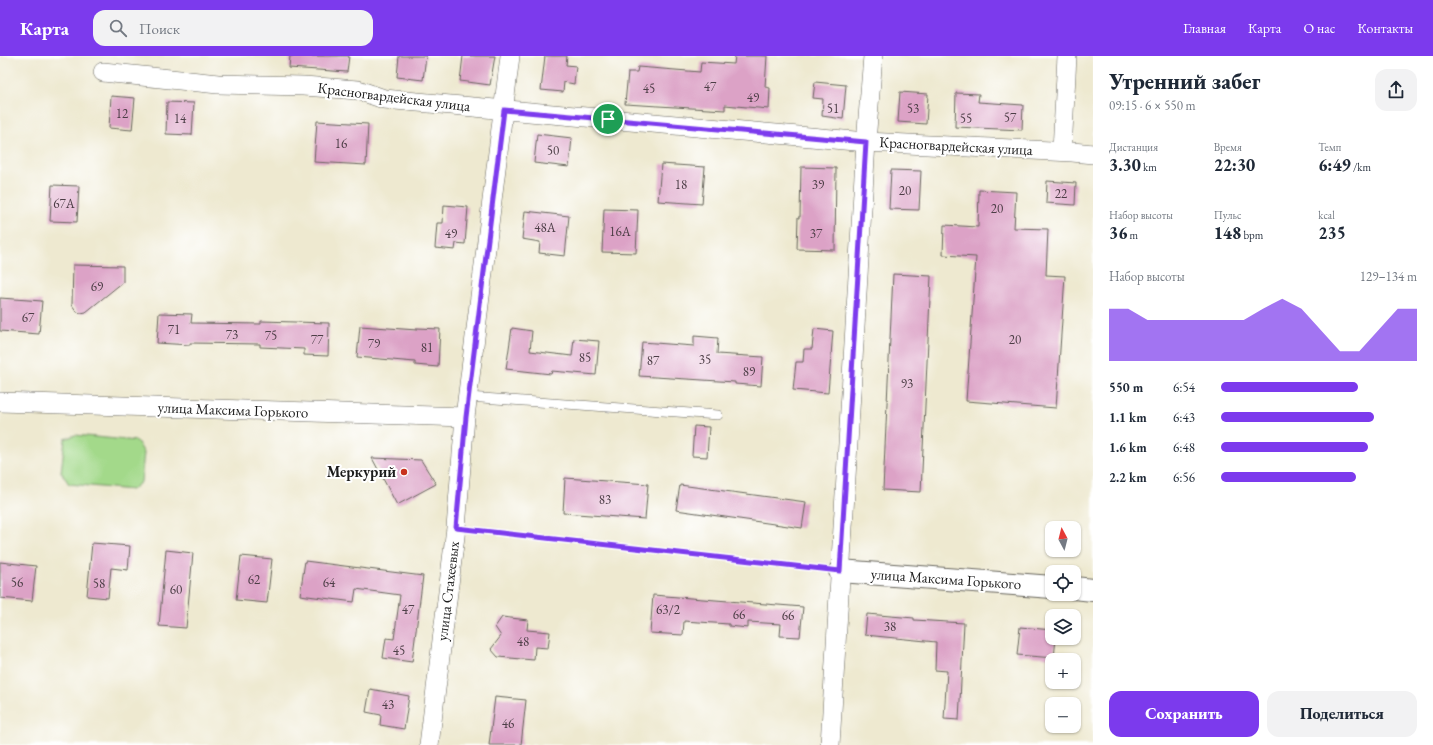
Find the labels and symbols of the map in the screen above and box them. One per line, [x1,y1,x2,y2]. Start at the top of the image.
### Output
street label: Красногвардейская улица [317,78,472,115]
house number: 47 [704,78,717,95]
house number: 45 [643,80,655,97]
house number: 49 [747,89,760,106]
house number: 51 [827,100,839,117]
house number: 53 [907,100,919,117]
pin [591,102,625,136]
house number: 12 [116,105,129,122]
house number: 57 [1004,109,1017,126]
house number: 14 [174,110,187,127]
house number: 55 [960,110,972,127]
street label: Красногвардейская улица [879,132,1033,159]
house number: 16 [335,135,347,152]
house number: 50 [547,142,559,159]
house number: 18 [675,176,687,193]
house number: 39 [812,176,825,193]
house number: 20 [899,182,911,199]
house number: 22 [1055,185,1068,202]
house number: 67А [53,195,76,212]
house number: 20 [991,200,1003,217]
house number: 48А [534,219,557,236]
house number: 16А [609,223,632,240]
house number: 49 [445,225,458,242]
house number: 37 [810,225,823,242]
house number: 69 [91,278,104,295]
house number: 67 [22,309,35,326]
house number: 71 [168,321,180,338]
house number: 73 [226,326,238,343]
house number: 75 [265,327,277,344]
house number: 77 [311,331,324,348]
house number: 20 [1009,331,1021,348]
house number: 79 [368,335,381,352]
house number: 81 [421,339,433,356]
house number: 85 [579,349,591,366]
house number: 35 [699,351,711,368]
house number: 87 [647,352,660,369]
house number: 89 [743,363,756,380]
house number: 93 [901,375,913,392]
street label: улица Максима Горького [157,397,309,422]
place label: Меркурий [327,462,396,481]
marker: Меркурий [399,467,409,477]
house number: 83 [599,491,611,508]
north arrow [1045,521,1081,557]
street label: улица Стахеевых [432,539,463,642]
street label: улица Максима Горького [870,564,1022,593]
house number: 62 [248,571,261,588]
house number: 56 [11,574,23,591]
house number: 64 [323,574,336,591]
house number: 58 [93,575,105,592]
house number: 60 [170,581,182,598]
house number: 47 [402,601,415,618]
house number: 63/2 [656,601,681,618]
house number: 66 [733,606,745,623]
house number: 66 [782,607,794,624]
house number: 38 [884,618,896,635]
house number: 48 [517,633,529,650]
house number: 45 [393,642,405,659]
house number: 43 [382,696,394,713]
house number: 46 [502,715,514,732]

